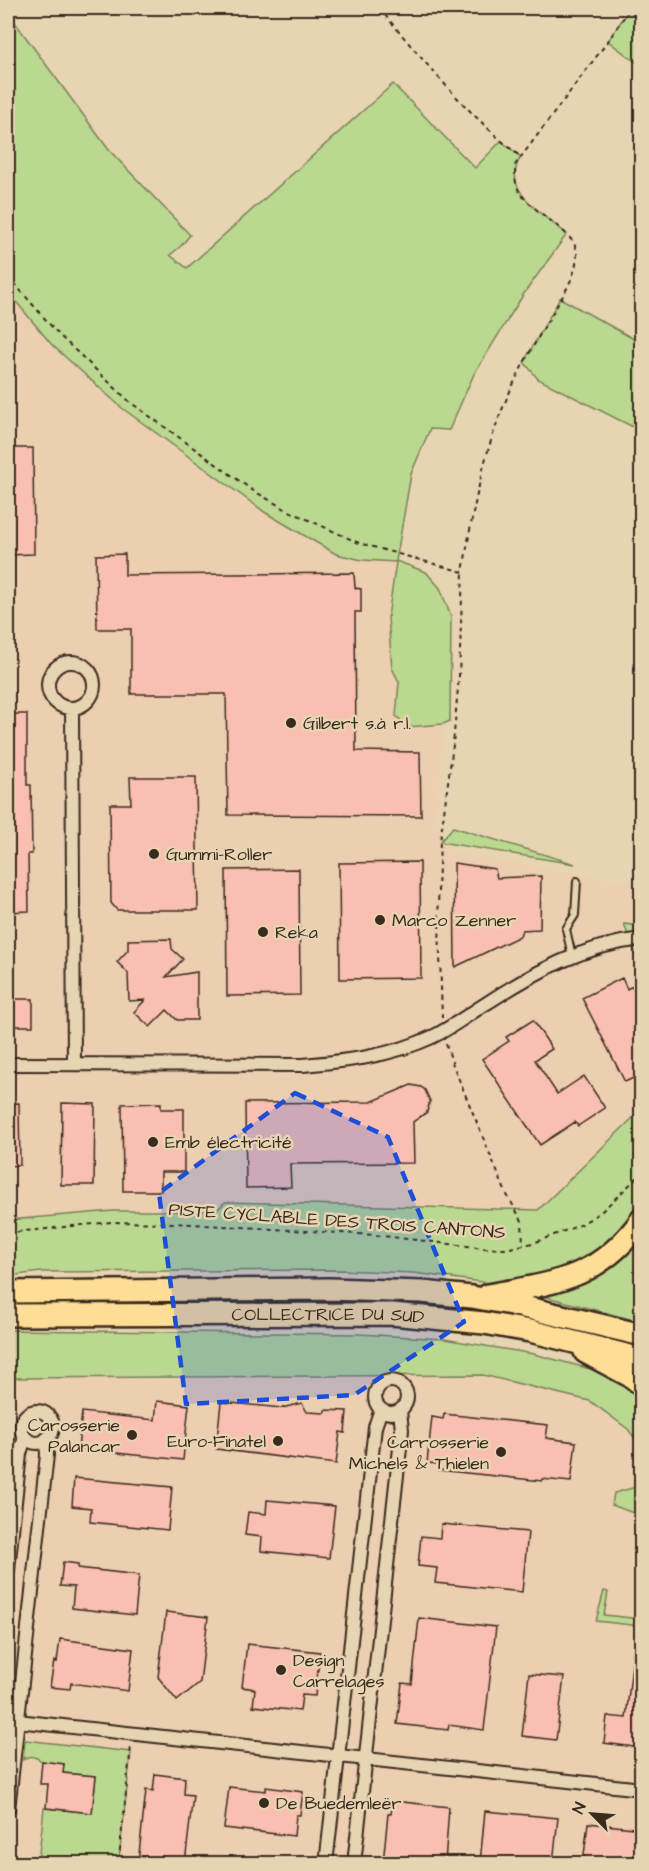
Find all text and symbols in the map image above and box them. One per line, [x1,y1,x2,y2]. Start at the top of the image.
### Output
place label: Gilbert s.à r.l. [303,711,411,736]
marker: Gilbert s.à r.l. [284,716,298,730]
place label: Gummi-Roller [166,842,272,867]
marker: Gummi-Roller [147,847,161,861]
place label: Marco Zenner [392,908,516,933]
marker: Marco Zenner [373,913,387,927]
place label: Reka [275,920,318,945]
marker: Reka [256,925,270,939]
place label: Emb électricité [165,1130,292,1155]
marker: Emb électricité [146,1135,160,1149]
street label: PISTE CYCLABLE DES TROIS CANTONS [168,1197,506,1245]
street label: COLLECTRICE DU SUD [231,1301,426,1330]
place label: Carosserie Palancar [28,1413,120,1459]
marker: Carosserie Palancar [125,1428,139,1442]
place label: Euro-Finatel [167,1429,266,1454]
place label: Carrosserie Michels & Thielen [349,1430,489,1476]
marker: Euro-Finatel [271,1434,285,1448]
marker: Carrosserie Michels & Thielen [494,1445,508,1459]
place label: Design Carrelages [293,1648,385,1695]
marker: Design Carrelages [274,1663,288,1677]
north arrow [562,1784,622,1844]
place label: De Buedemleër [276,1791,402,1816]
marker: De Buedemleër [257,1796,271,1810]
text: N [567,1799,591,1817]

